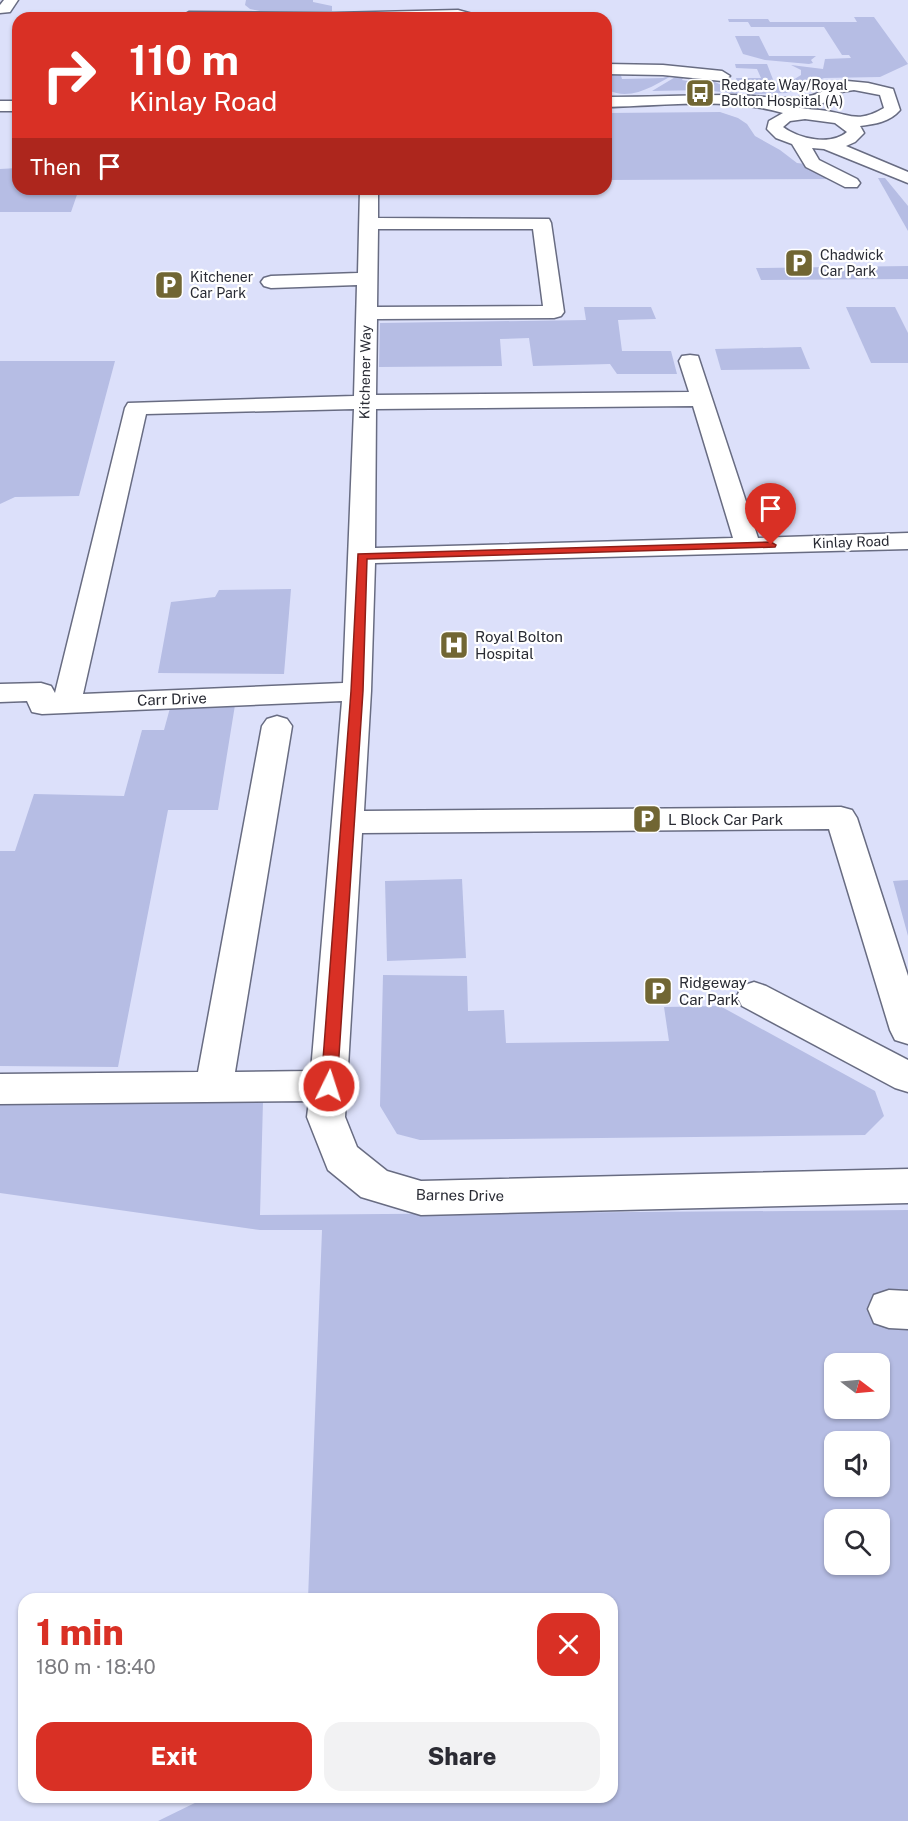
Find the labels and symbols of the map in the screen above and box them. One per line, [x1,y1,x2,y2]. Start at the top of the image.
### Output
bus stop icon: Redgate Way/Royal Bolton Hospital (A) [684,77,716,109]
place label: Redgate Way/Royal Bolton Hospital (A) [721,77,848,109]
parking icon: Chadwick Car Park [783,247,815,279]
place label: Chadwick Car Park [820,247,884,279]
parking icon: Kitchener Car Park [153,269,185,301]
place label: Kitchener Car Park [190,269,253,301]
street label: Kitchener Way [356,324,374,419]
pin [745,483,796,545]
street label: Kinlay Road [812,533,890,551]
place label: Royal Bolton Hospital [475,628,563,662]
hospital icon: Royal Bolton Hospital [438,629,470,661]
street label: Carr Drive [137,689,207,709]
parking icon: L Block Car Park [631,803,663,835]
place label: L Block Car Park [668,811,783,828]
place label: Ridgeway Car Park [679,974,747,1008]
parking icon: Ridgeway Car Park [642,975,674,1007]
position arrow [297,1054,361,1118]
street label: Barnes Drive [416,1186,504,1204]
north arrow [824,1353,890,1419]

